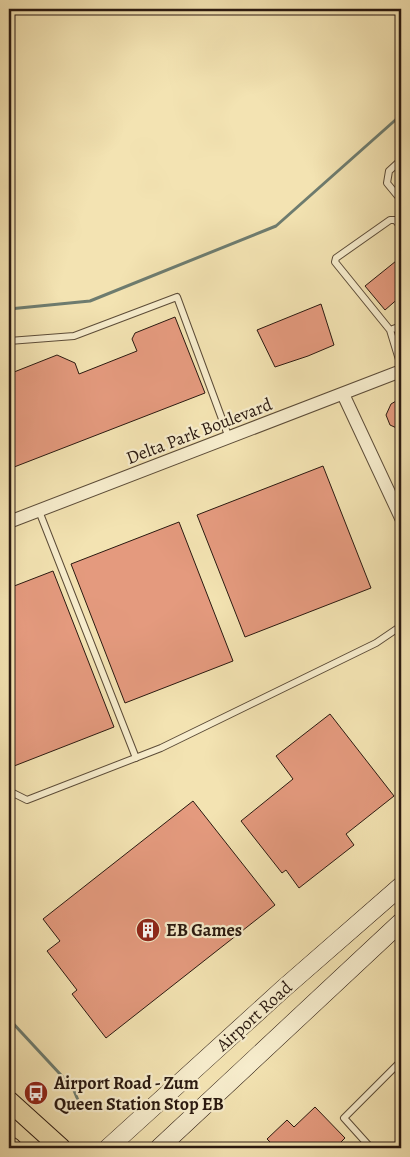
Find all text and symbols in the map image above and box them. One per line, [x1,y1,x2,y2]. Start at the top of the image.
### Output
street label: Delta Park Boulevard [123,392,276,470]
building icon: EB Games [135,917,161,943]
place label: EB Games [166,918,242,942]
street label: Airport Road [210,975,297,1057]
place label: Airport Road - Zum Queen Station Stop EB [53,1071,224,1116]
bus stop icon: Airport Road - Zum Queen Station Stop EB [23,1080,49,1106]

